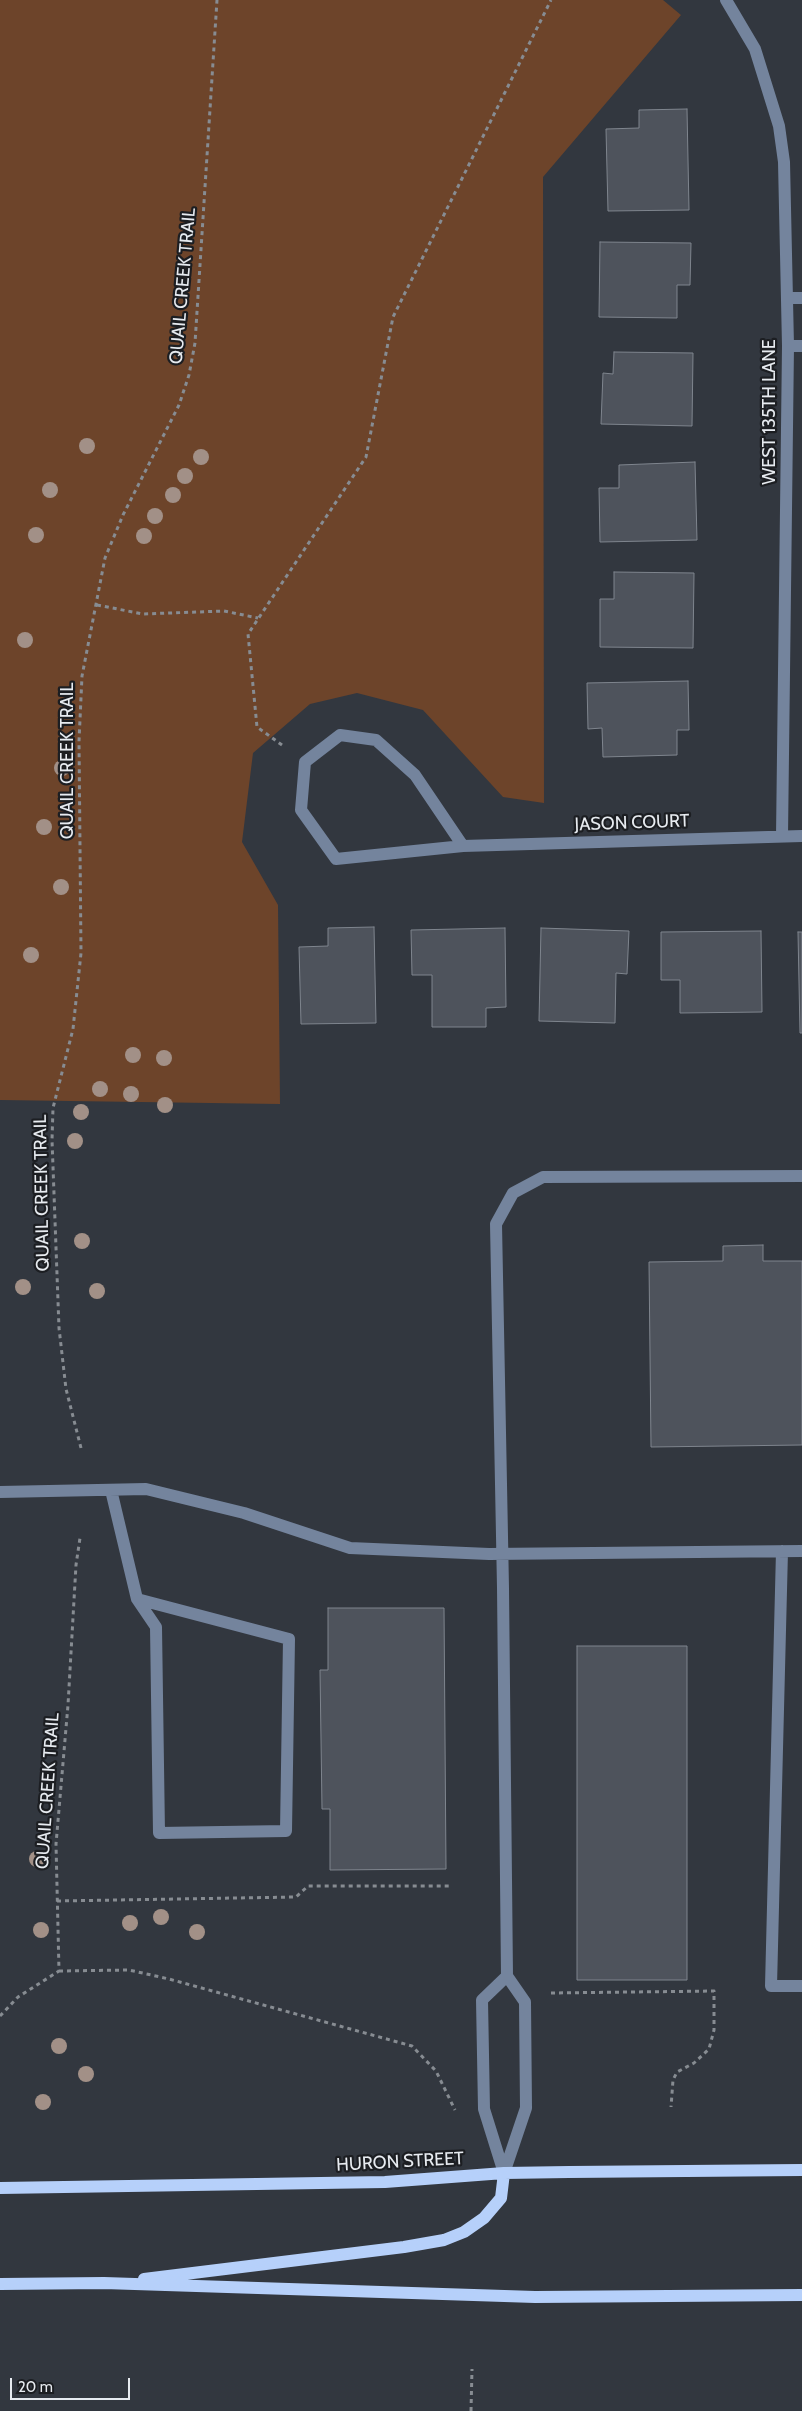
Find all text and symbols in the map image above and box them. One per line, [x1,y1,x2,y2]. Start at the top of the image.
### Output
street label: QUAIL CREEK TRAIL [165,207,201,365]
street label: WEST 135TH LANE [759,339,781,485]
street label: QUAIL CREEK TRAIL [57,683,79,839]
street label: JASON COURT [574,810,690,836]
street label: QUAIL CREEK TRAIL [30,1115,54,1271]
street label: QUAIL CREEK TRAIL [32,1712,64,1870]
street label: HURON STREET [336,2148,464,2176]
scale bar [12,2368,132,2400]
text: 20 m [18,2378,53,2396]

